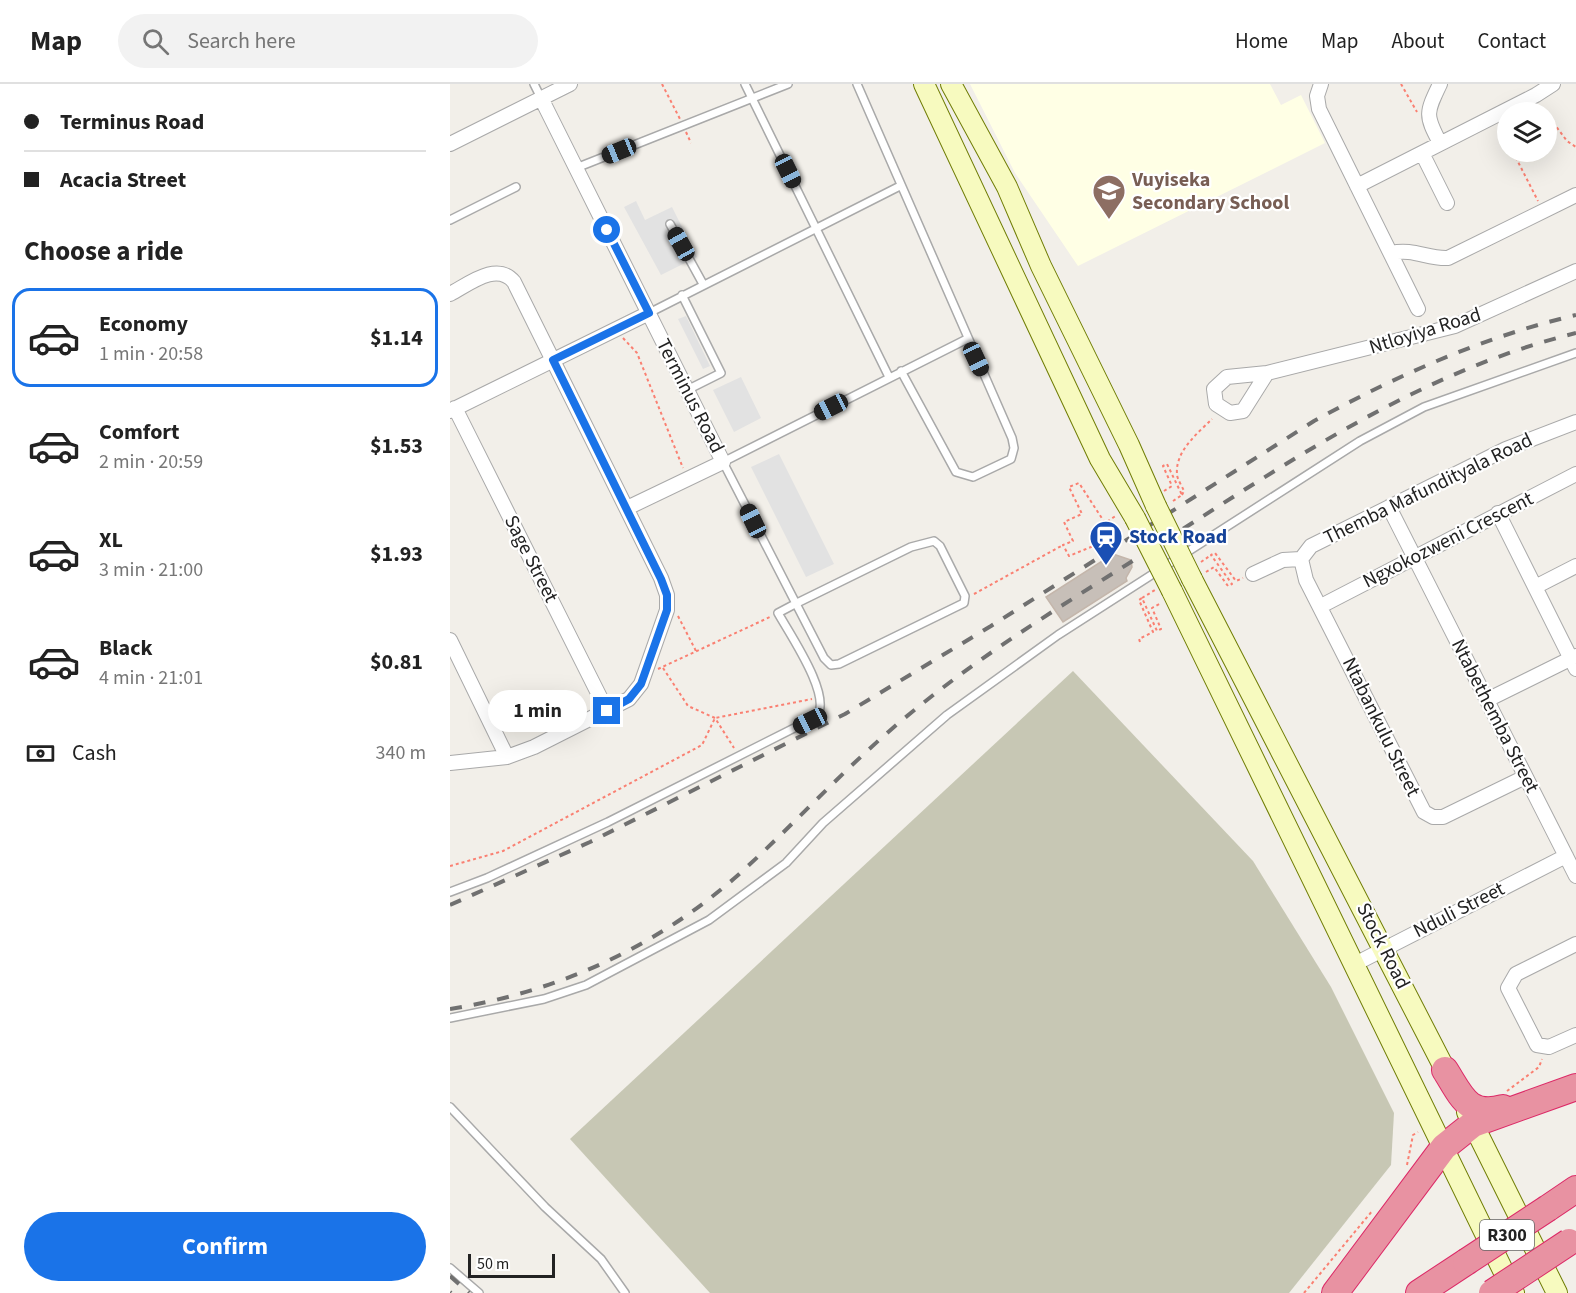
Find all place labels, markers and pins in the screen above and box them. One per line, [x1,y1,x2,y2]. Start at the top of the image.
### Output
place label: Vuyiseka Secondary School [1131,166,1289,217]
school or university icon: Vuyiseka Secondary School [1091,173,1127,220]
station icon: Stock Road [1088,519,1124,566]
place label: Stock Road [1129,523,1227,551]

